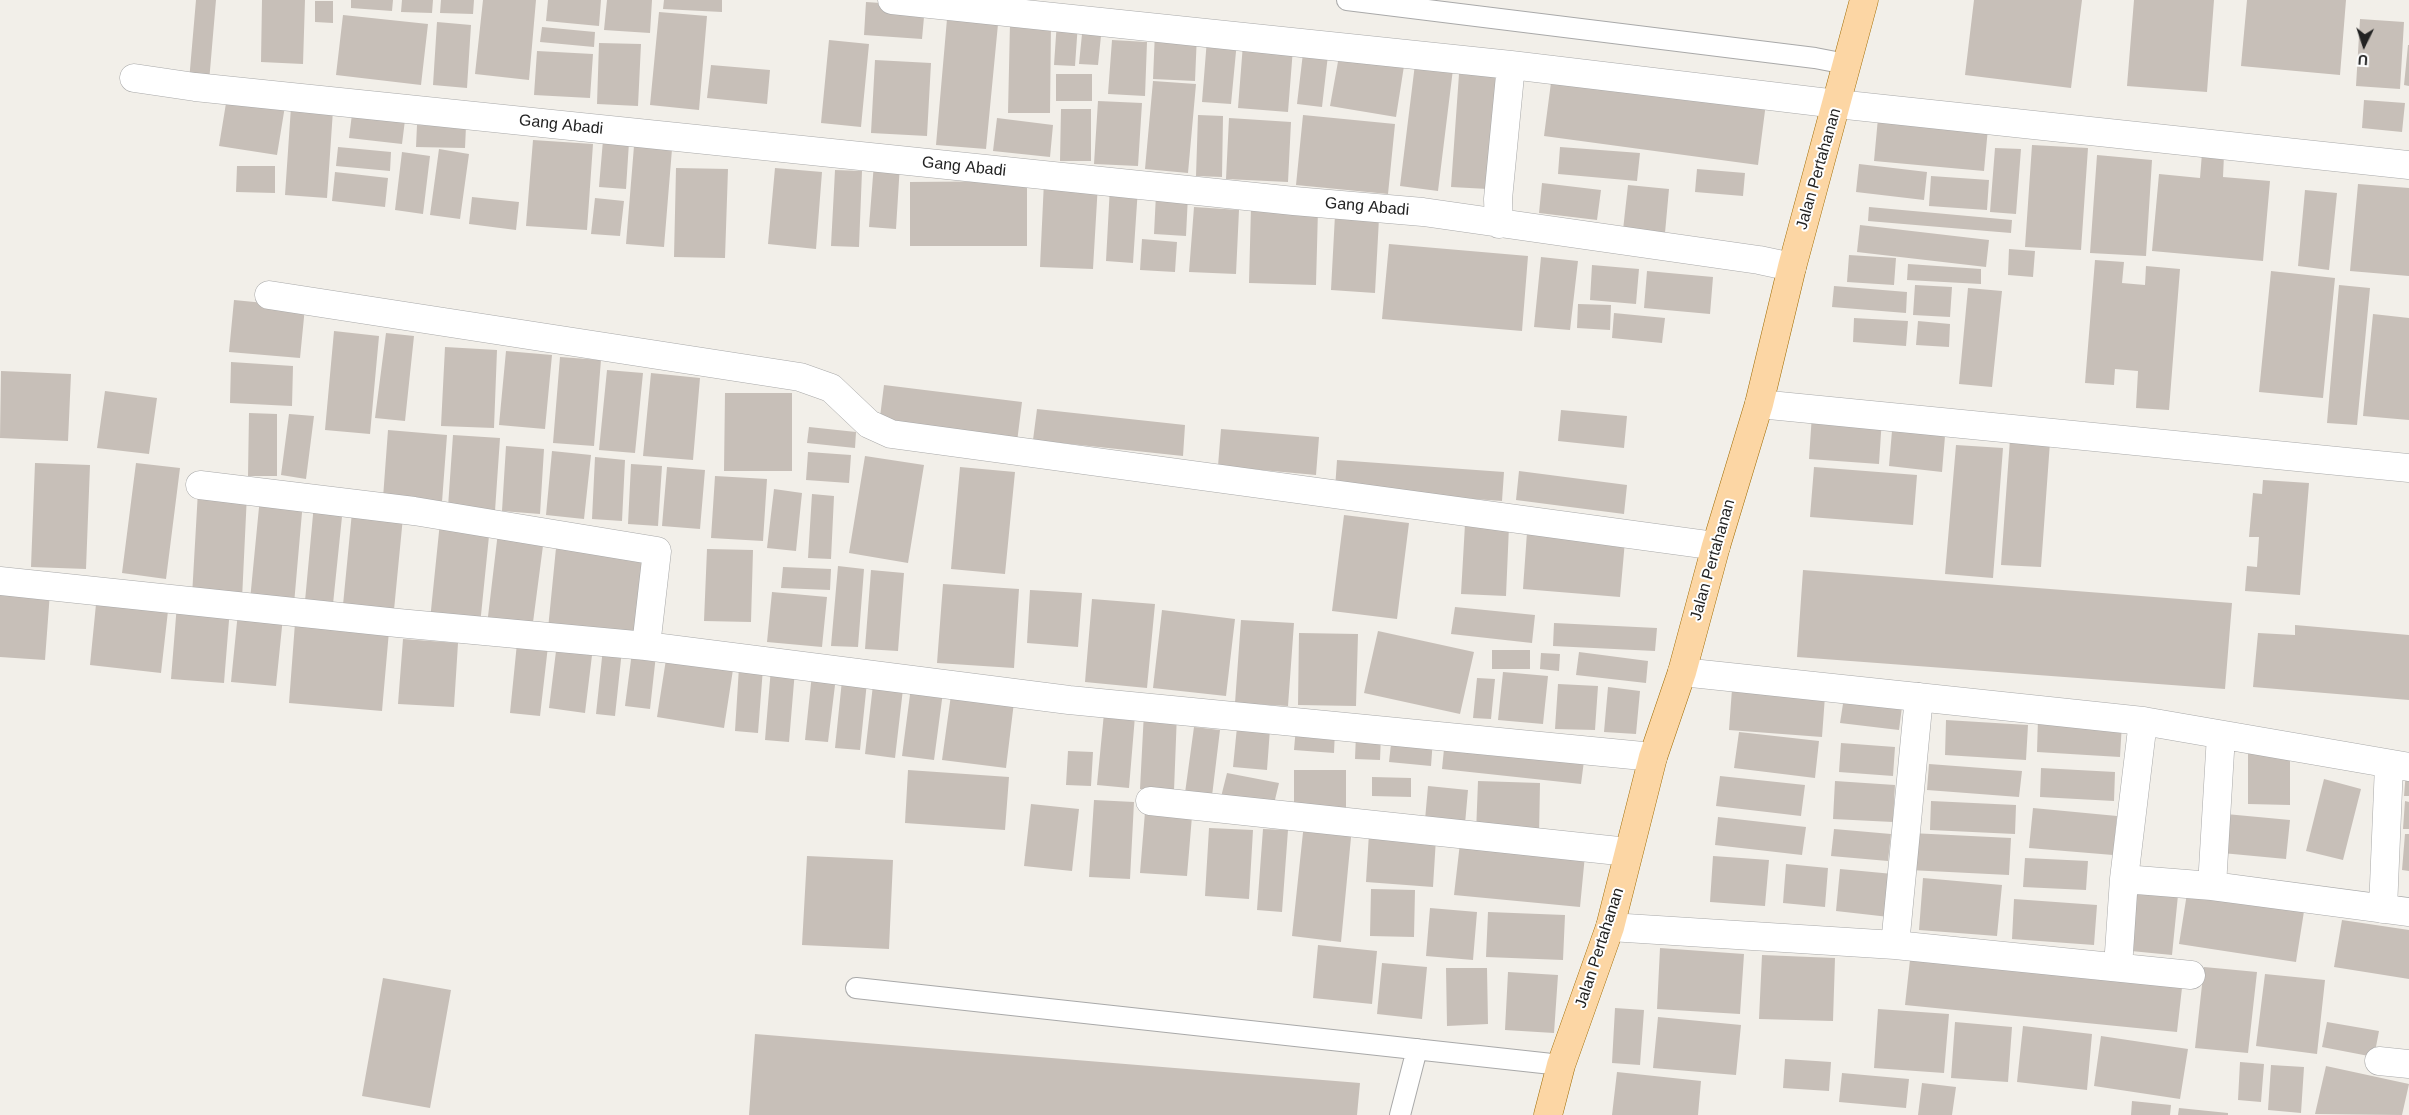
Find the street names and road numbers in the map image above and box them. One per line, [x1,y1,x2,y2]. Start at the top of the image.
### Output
street label: Jalan Pertahanan [1792,106,1846,232]
street label: Gang Abadi [518,111,604,139]
street label: Gang Abadi [921,153,1007,181]
street label: Gang Abadi [1324,194,1410,220]
street label: Jalan Pertahanan [1686,497,1740,623]
street label: Jalan Pertahanan [1571,885,1629,1011]

